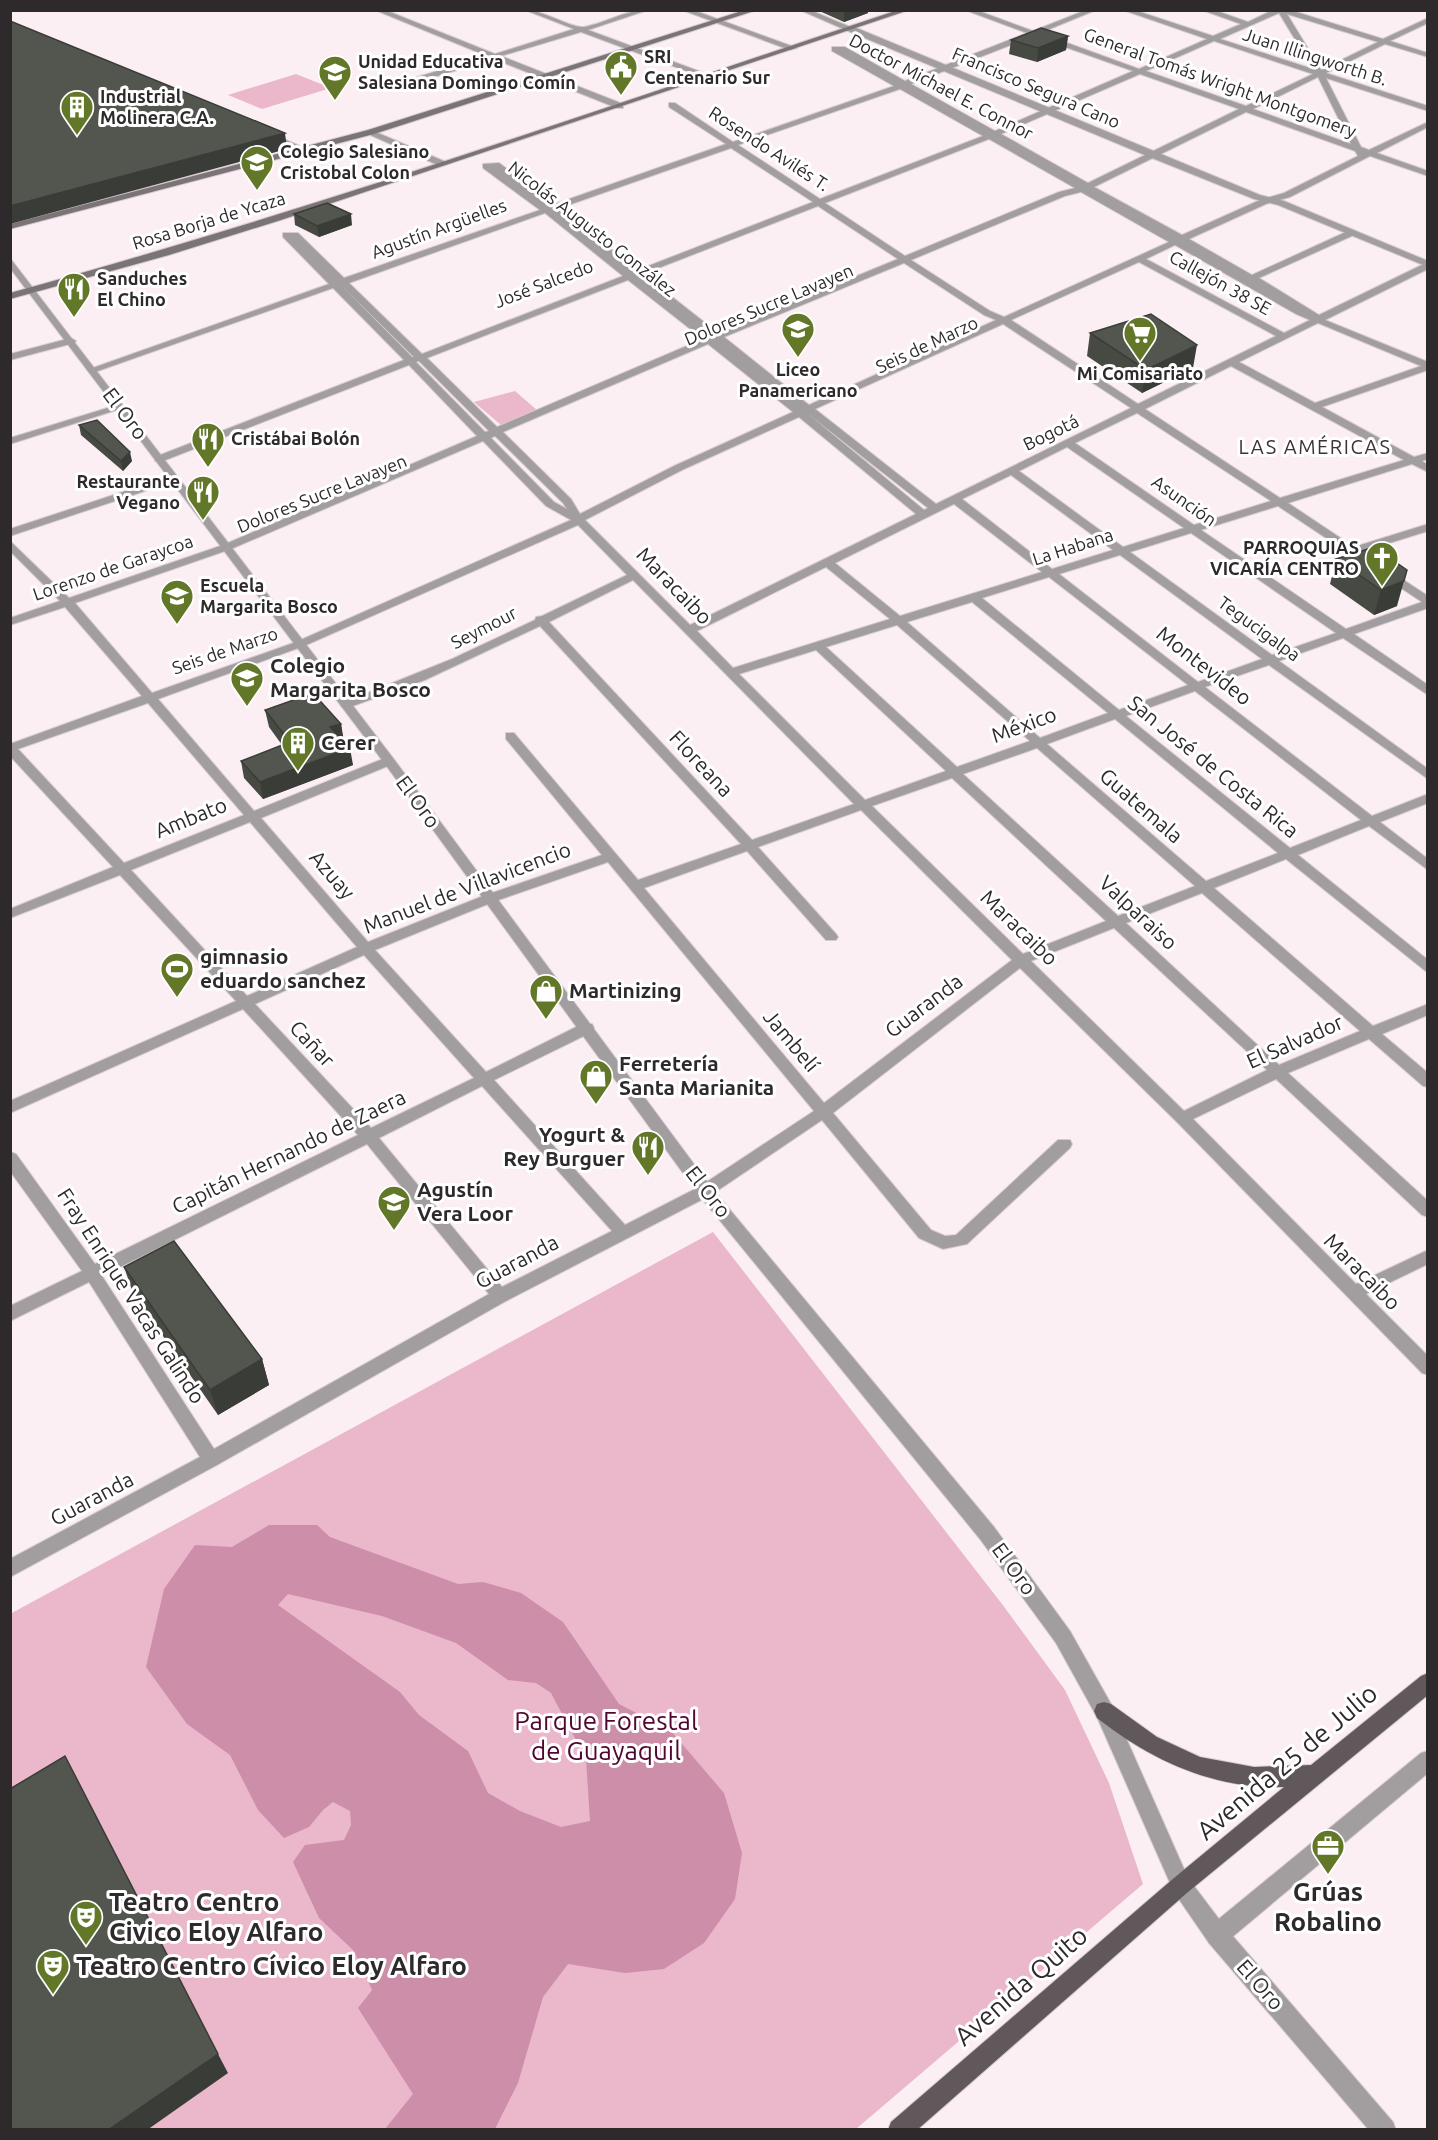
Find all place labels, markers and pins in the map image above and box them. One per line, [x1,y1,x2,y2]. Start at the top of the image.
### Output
place label: SRI Centenario Sur [644,46,771,87]
public building icon: SRI Centenario Sur [603,49,639,96]
place label: Unidad Educativa Salesiana Domingo Comín [358,51,576,92]
school or university icon: Unidad Educativa Salesiana Domingo Comín [317,54,353,101]
place label: Industrial Molinera C.A. [100,86,214,127]
building icon: Industrial Molinera C.A. [59,89,95,136]
place label: Colegio Salesiano Cristobal Colon [280,141,429,182]
school or university icon: Colegio Salesiano Cristobal Colon [239,144,275,191]
place label: Sanduches El Chino [97,268,187,309]
restaurant icon: Sanduches El Chino [56,271,92,318]
school or university icon: Liceo Panamericano [780,311,816,358]
supermarket icon: Mi Comisariato [1122,315,1158,362]
place label: Liceo Panamericano [738,359,858,400]
place label: Mi Comisariato [1077,363,1203,383]
restaurant icon: Cristábai Bolón [190,421,226,468]
place label: Cristábai Bolón [231,428,360,448]
place label: Restaurante Vegano [76,471,180,512]
restaurant icon: Restaurante Vegano [185,474,221,521]
place label: PARROQUIAS VICARÍA CENTRO [1210,537,1359,578]
church icon: PARROQUIAS VICARÍA CENTRO [1364,540,1400,587]
place label: Escuela Margarita Bosco [200,575,338,616]
school or university icon: Escuela Margarita Bosco [159,578,195,625]
place label: Colegio Margarita Bosco [270,653,431,701]
school or university icon: Colegio Margarita Bosco [229,660,265,707]
building icon: Cerer [280,725,316,772]
place label: Cerer [321,730,376,754]
place label: gimnasio eduardo sanchez [200,944,366,992]
sports icon: gimnasio eduardo sanchez [159,951,195,998]
shop icon: Martinizing [528,973,564,1020]
place label: Martinizing [569,978,682,1002]
place label: Ferretería Santa Marianita [619,1051,774,1099]
shop icon: Ferretería Santa Marianita [578,1058,614,1105]
place label: Yogurt & Rey Burguer [503,1122,625,1170]
restaurant icon: Yogurt & Rey Burguer [630,1129,666,1176]
place label: Agustín Vera Loor [417,1177,513,1225]
school or university icon: Agustín Vera Loor [376,1184,412,1231]
office icon: Grúas Robalino [1310,1828,1346,1875]
place label: Grúas Robalino [1274,1877,1382,1936]
place label: Teatro Centro Civico Eloy Alfaro [109,1887,323,1946]
theatre icon: Teatro Centro Civico Eloy Alfaro [68,1899,104,1946]
theatre icon: Teatro Centro Cívico Eloy Alfaro [35,1948,71,1995]
place label: Teatro Centro Cívico Eloy Alfaro [76,1951,467,1980]

